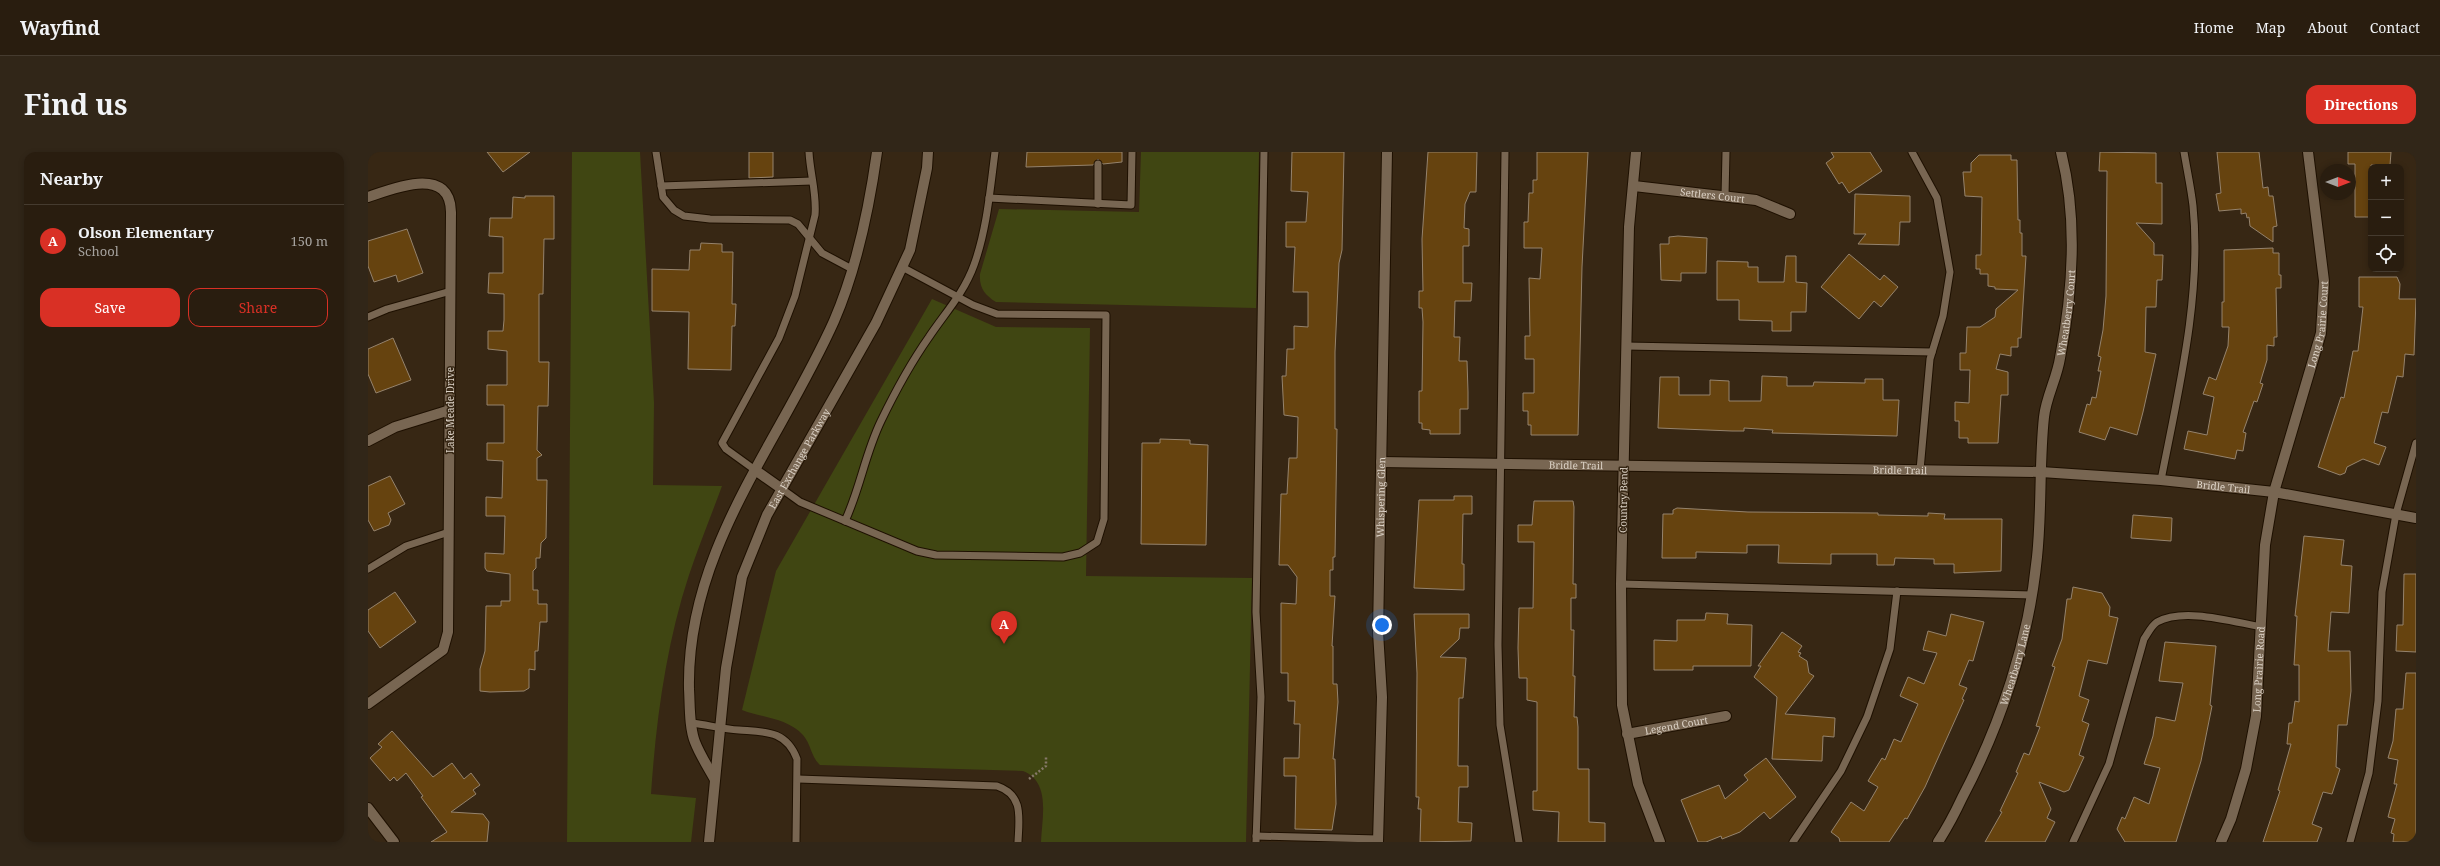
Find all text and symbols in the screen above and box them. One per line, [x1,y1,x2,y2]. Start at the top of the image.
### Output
text: Wayfind [20,15,100,41]
text: Home [2194,18,2234,37]
text: Map [2256,18,2285,37]
text: About [2307,18,2348,37]
text: Contact [2370,18,2420,37]
text: Find us [24,85,128,123]
button: Directions [2306,85,2416,124]
north arrow [2320,164,2356,200]
map controls [2368,164,2404,272]
button: + [2368,164,2404,200]
text: Nearby [40,167,103,190]
street label: Settlers Court [1680,184,1746,206]
button: − [2368,200,2404,236]
text: Olson Elementary [78,222,214,242]
text: A [48,232,58,250]
text: 150 m [291,232,328,250]
button: locate [2368,236,2404,272]
text: School [78,242,119,260]
street label: Wheatberry Court [2053,269,2078,357]
street label: Long Prairie Court [2304,280,2331,370]
button: Save [40,288,180,327]
button: Share [188,288,328,327]
street label: Lake Meade Drive [443,367,457,453]
street label: East Exchange Parkway [765,406,833,511]
street label: Whispering Glen [1373,456,1388,538]
street label: Bridle Trail [1549,458,1603,472]
street label: Bridle Trail [1873,462,1927,477]
street label: Country Bend [1615,467,1631,533]
street label: Bridle Trail [2196,477,2251,496]
pin: A [991,611,1017,644]
your location [1372,615,1392,635]
street label: Wheatberry Lane [1996,623,2033,707]
street label: Long Prairie Road [2249,626,2268,713]
street label: Legend Court [1643,712,1709,738]

